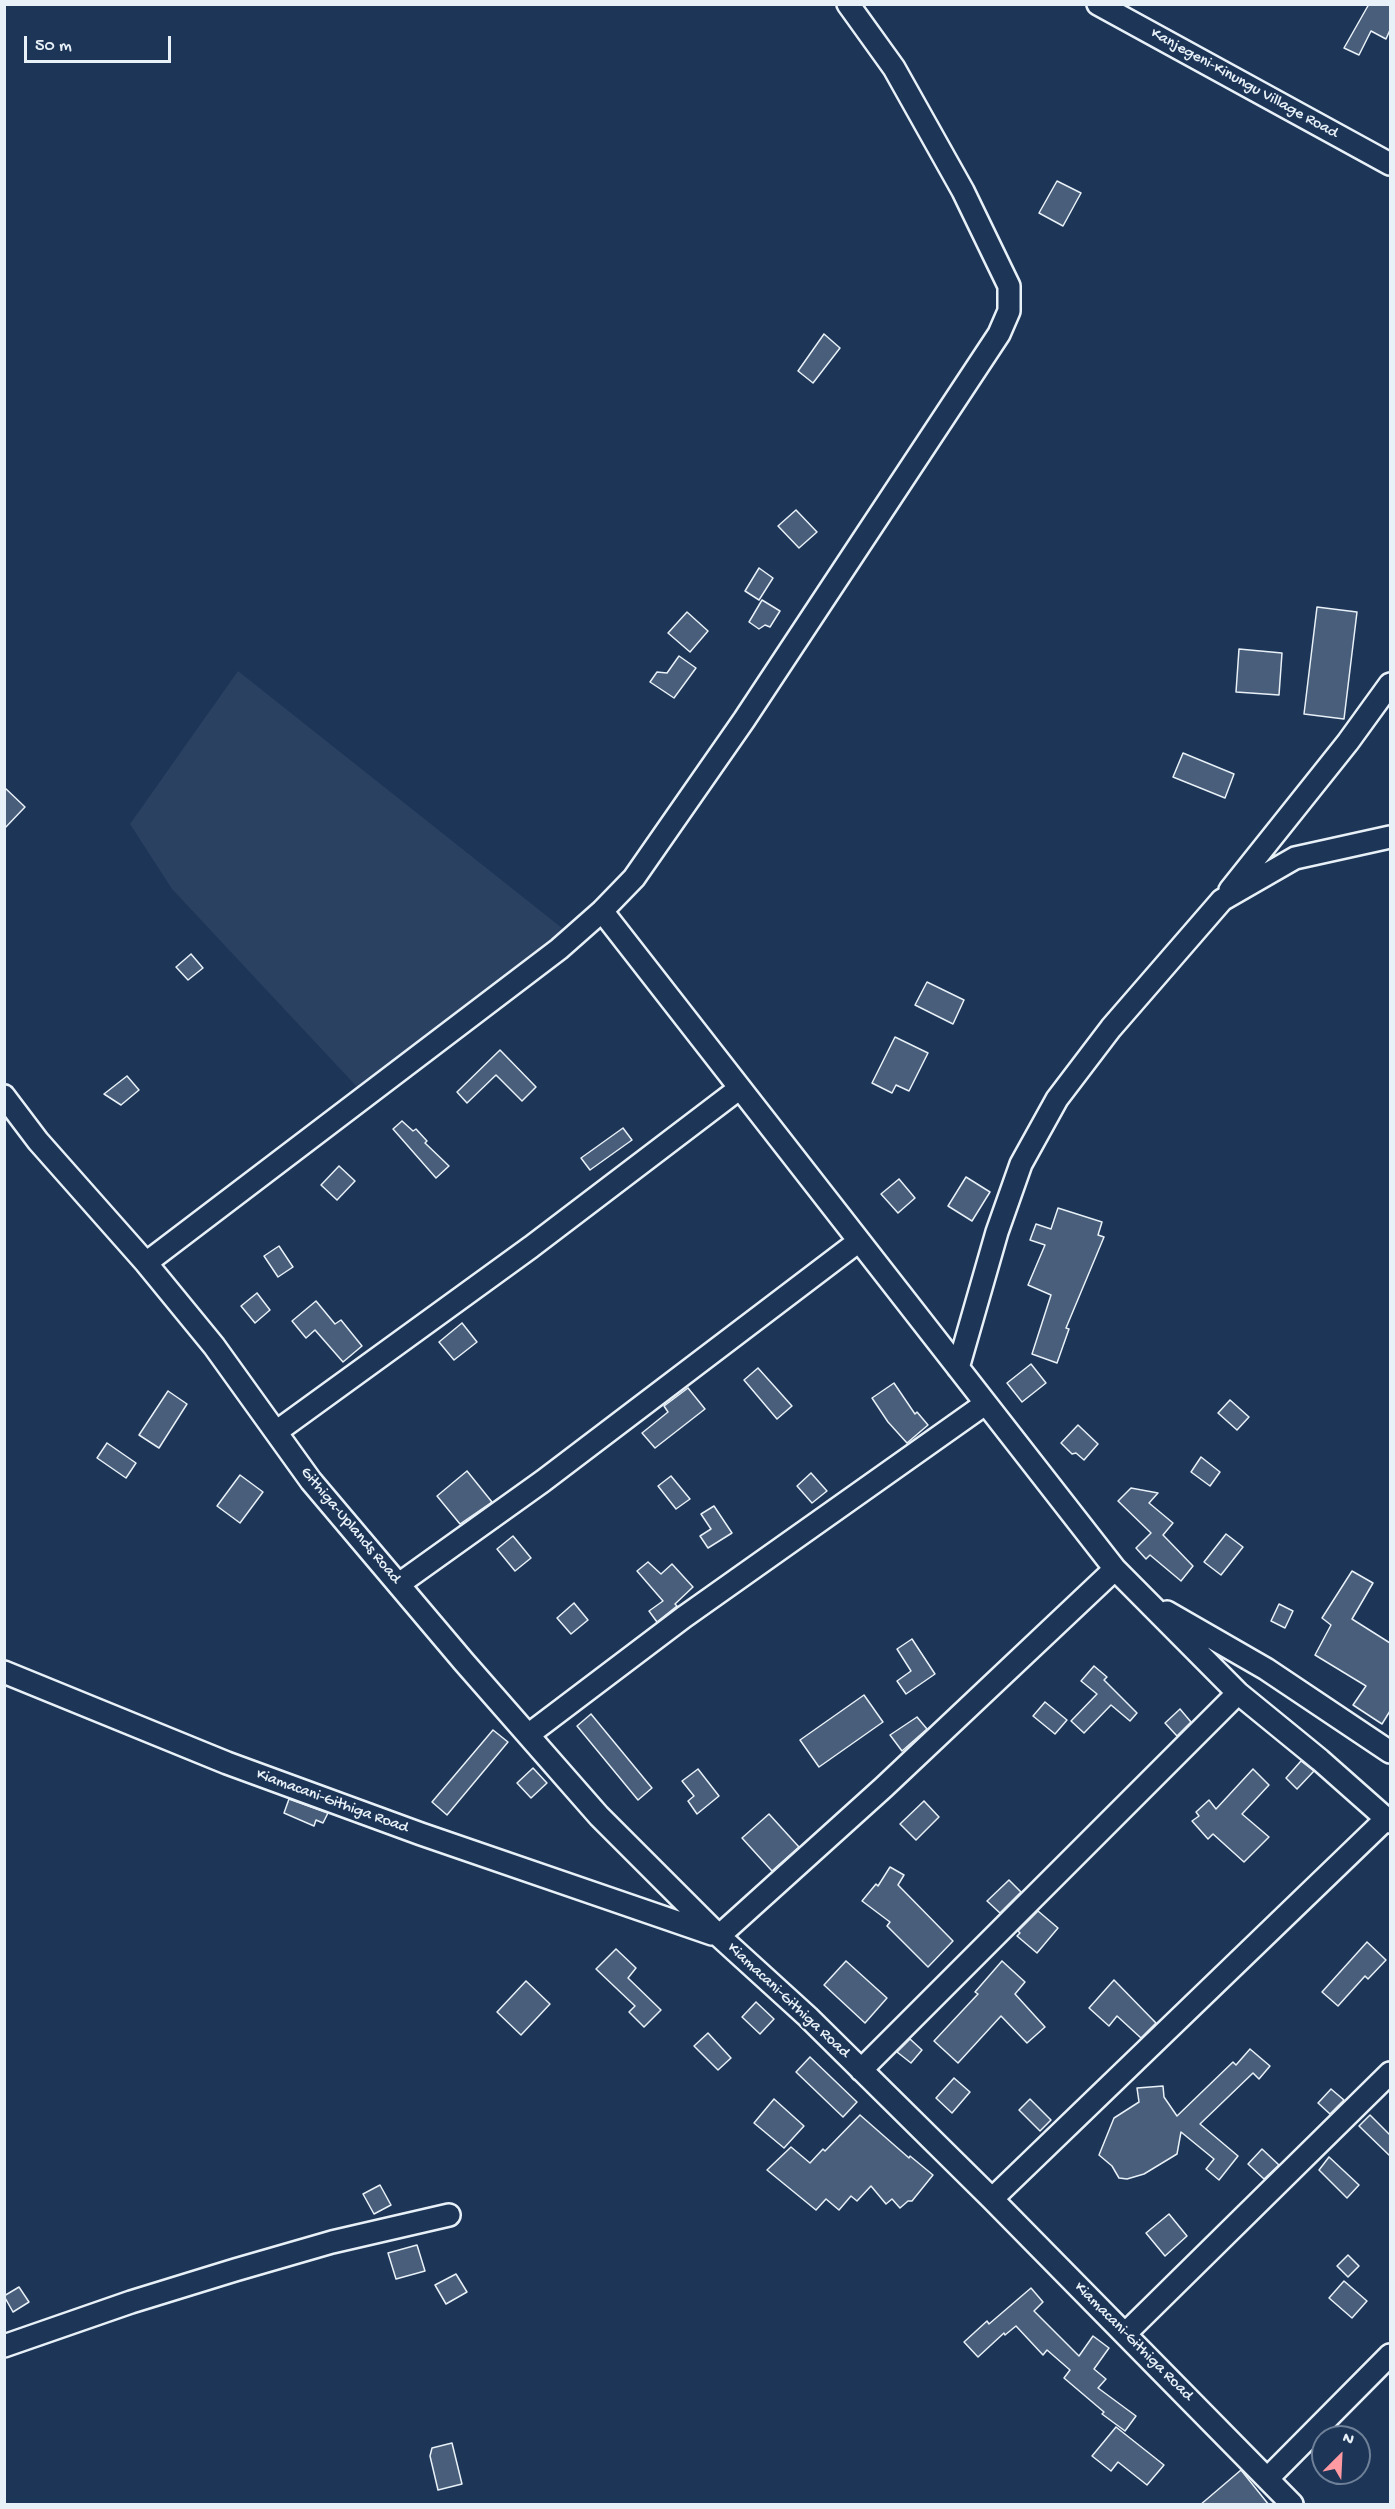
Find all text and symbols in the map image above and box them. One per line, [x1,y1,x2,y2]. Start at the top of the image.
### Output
scale bar [27,24,174,62]
street label: Kanjegeni-Kinungu Village Road [1147,24,1341,144]
text: 50 m [35,36,72,57]
street label: Githiga-Uplands Road [296,1464,404,1588]
street label: Kiamacani-Githiga Road [253,1765,411,1839]
street label: Kiamacani-Githiga Road [723,1939,853,2063]
street label: Kiamacani-Githiga Road [1069,2278,1197,2406]
north arrow [1311,2425,1371,2485]
text: N [1339,2429,1356,2451]

